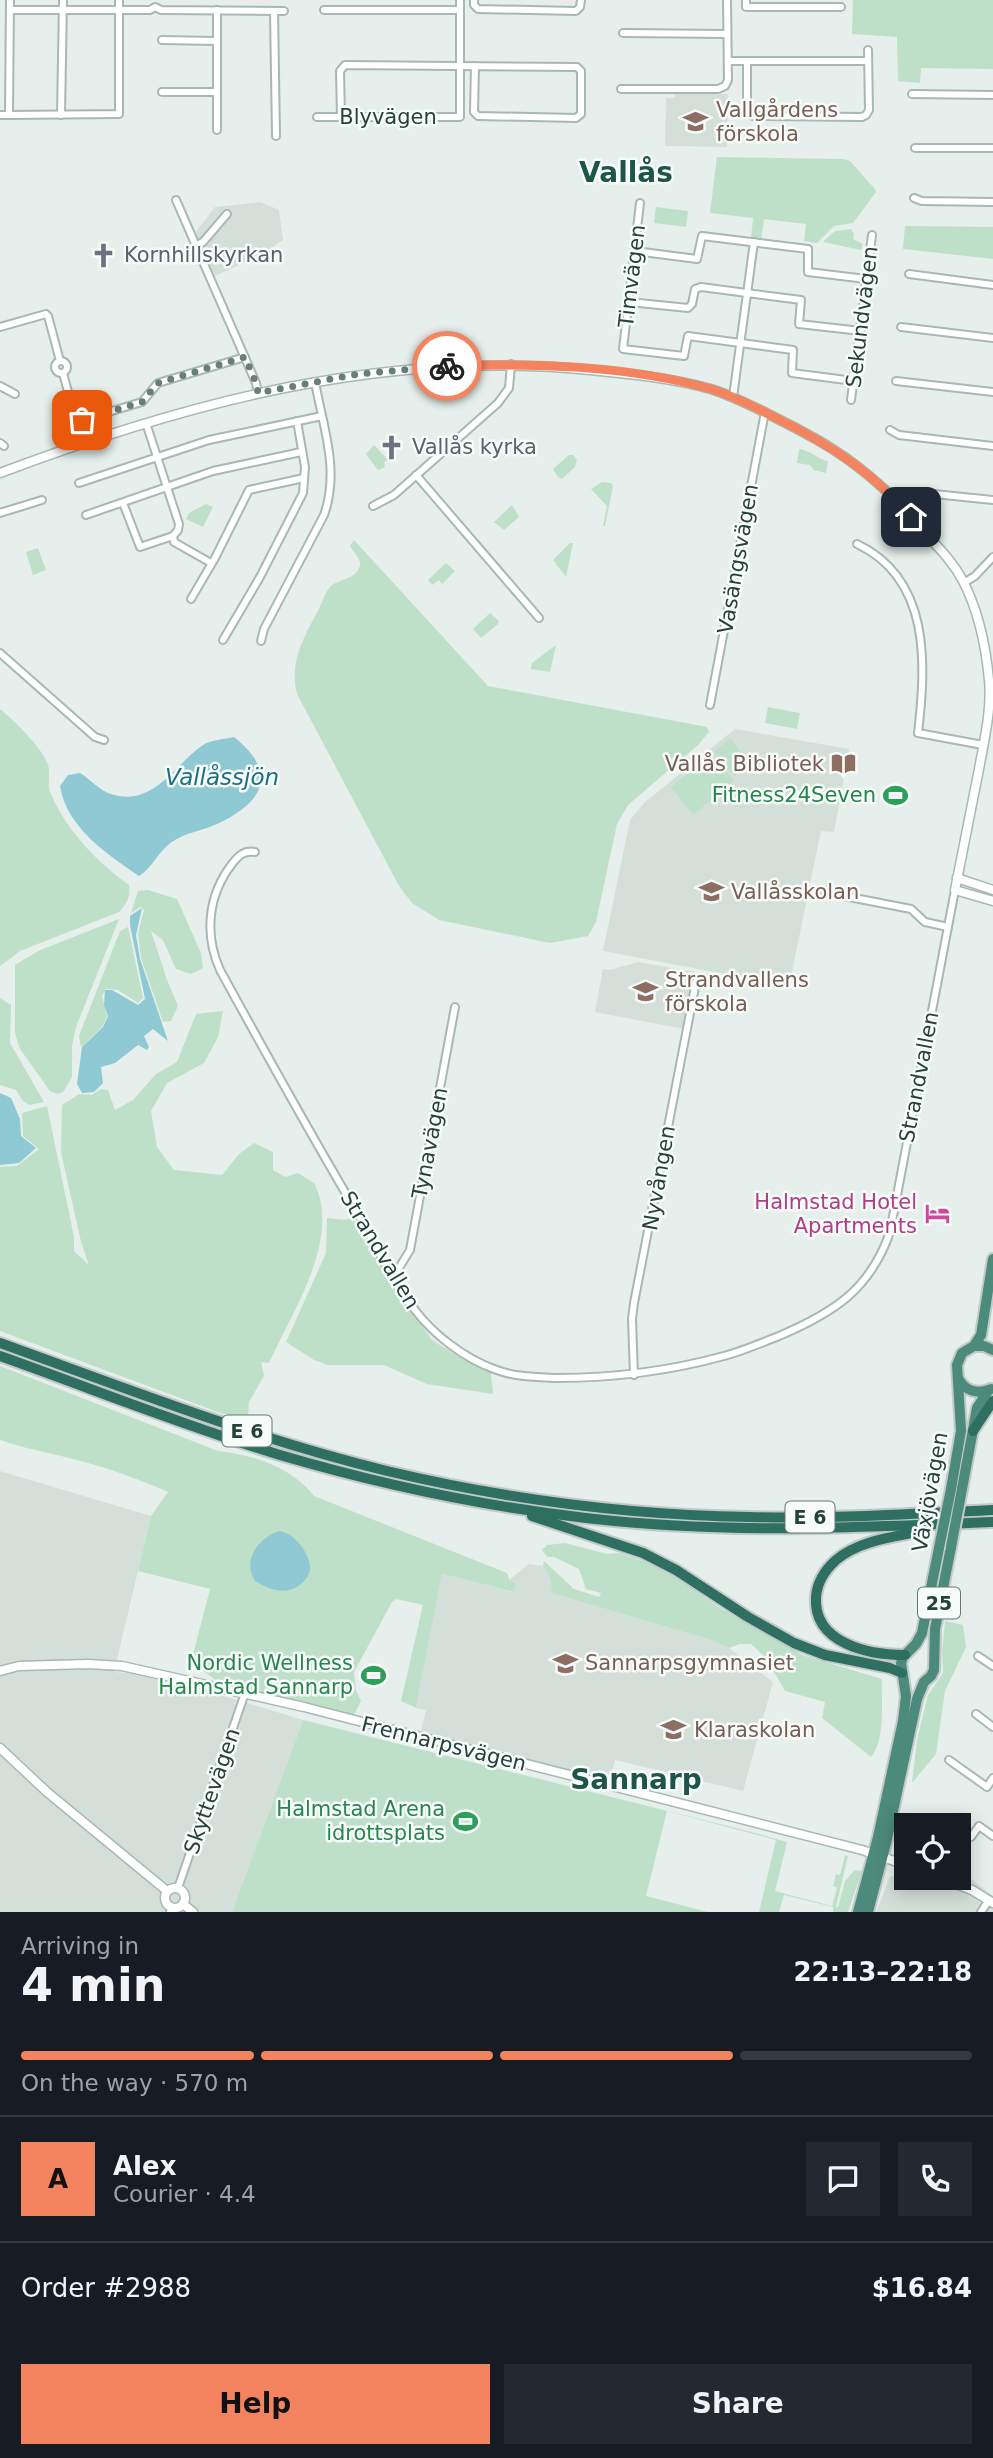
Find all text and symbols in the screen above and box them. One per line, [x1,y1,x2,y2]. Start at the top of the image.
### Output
place label: Vallgårdens förskola [716,97,838,146]
street label: Blyvägen [339,105,437,129]
school or university icon: Vallgårdens förskola [682,108,710,136]
district label: Vallås [579,156,673,189]
street label: Timvägen [614,223,650,330]
church icon: Kornhillskyrkan [90,241,118,269]
place label: Kornhillskyrkan [124,243,283,267]
street label: Sekundvägen [841,245,883,389]
courier [412,331,482,401]
icon: bike [428,347,466,385]
pin [52,390,112,450]
icon: bag [63,401,101,439]
church icon: Vallås kyrka [378,433,406,461]
place label: Vallås kyrka [412,434,537,459]
street label: Vasängsvägen [713,482,763,636]
pin [881,487,941,547]
icon: home [892,498,930,536]
library icon: Vallås Bibliotek [830,750,858,778]
place label: Vallås Bibliotek [665,751,825,776]
water label: Vallåssjön [165,763,279,790]
sports icon: Fitness24Seven [882,781,910,809]
place label: Fitness24Seven [712,783,876,807]
school or university icon: Vallåsskolan [697,878,725,906]
place label: Vallåsskolan [731,879,859,904]
place label: Strandvallens förskola [665,968,809,1016]
school or university icon: Strandvallens förskola [631,978,659,1006]
street label: Strandvallen [895,1009,943,1145]
street label: Tynavägen [407,1085,453,1202]
street label: Nyvången [637,1123,680,1232]
street label: Strandvallen [335,1187,425,1313]
place label: Halmstad Hotel Apartments [754,1190,917,1238]
hotel icon: Halmstad Hotel Apartments [923,1200,951,1228]
road number: E 6 [222,1415,272,1446]
street label: Växjövägen [908,1430,952,1554]
road number: E 6 [786,1502,834,1532]
road number: 25 [918,1588,960,1618]
school or university icon: Sannarpsgymnasiet [551,1649,579,1677]
place label: Nordic Wellness Halmstad Sannarp [158,1651,353,1699]
place label: Sannarpsgymnasiet [585,1651,794,1675]
sports icon: Nordic Wellness Halmstad Sannarp [359,1661,387,1689]
street label: Frennarpsvägen [359,1712,529,1776]
school or university icon: Klaraskolan [660,1716,688,1744]
place label: Klaraskolan [694,1718,815,1742]
street label: Skyttevägen [179,1725,245,1857]
district label: Sannarp [570,1763,702,1796]
place label: Halmstad Arena idrottsplats [276,1797,445,1845]
sports icon: Halmstad Arena idrottsplats [451,1807,479,1835]
map controls [894,1813,971,1890]
button: locate [894,1813,971,1890]
text: Arriving in [21,1933,139,1959]
text: 22:13–22:18 [793,1957,972,1987]
text: 4 min [21,1958,165,2012]
text: On the way · 570 m [21,2070,248,2096]
button: chat [806,2142,880,2216]
button: phone [898,2142,972,2216]
text: Alex [113,2151,176,2181]
text: A [48,2164,68,2194]
text: Courier · 4.4 [113,2181,256,2207]
text: Order #2988 [21,2273,191,2303]
text: $16.84 [872,2273,972,2303]
button: Help [21,2364,490,2444]
button: Share [504,2364,972,2444]

